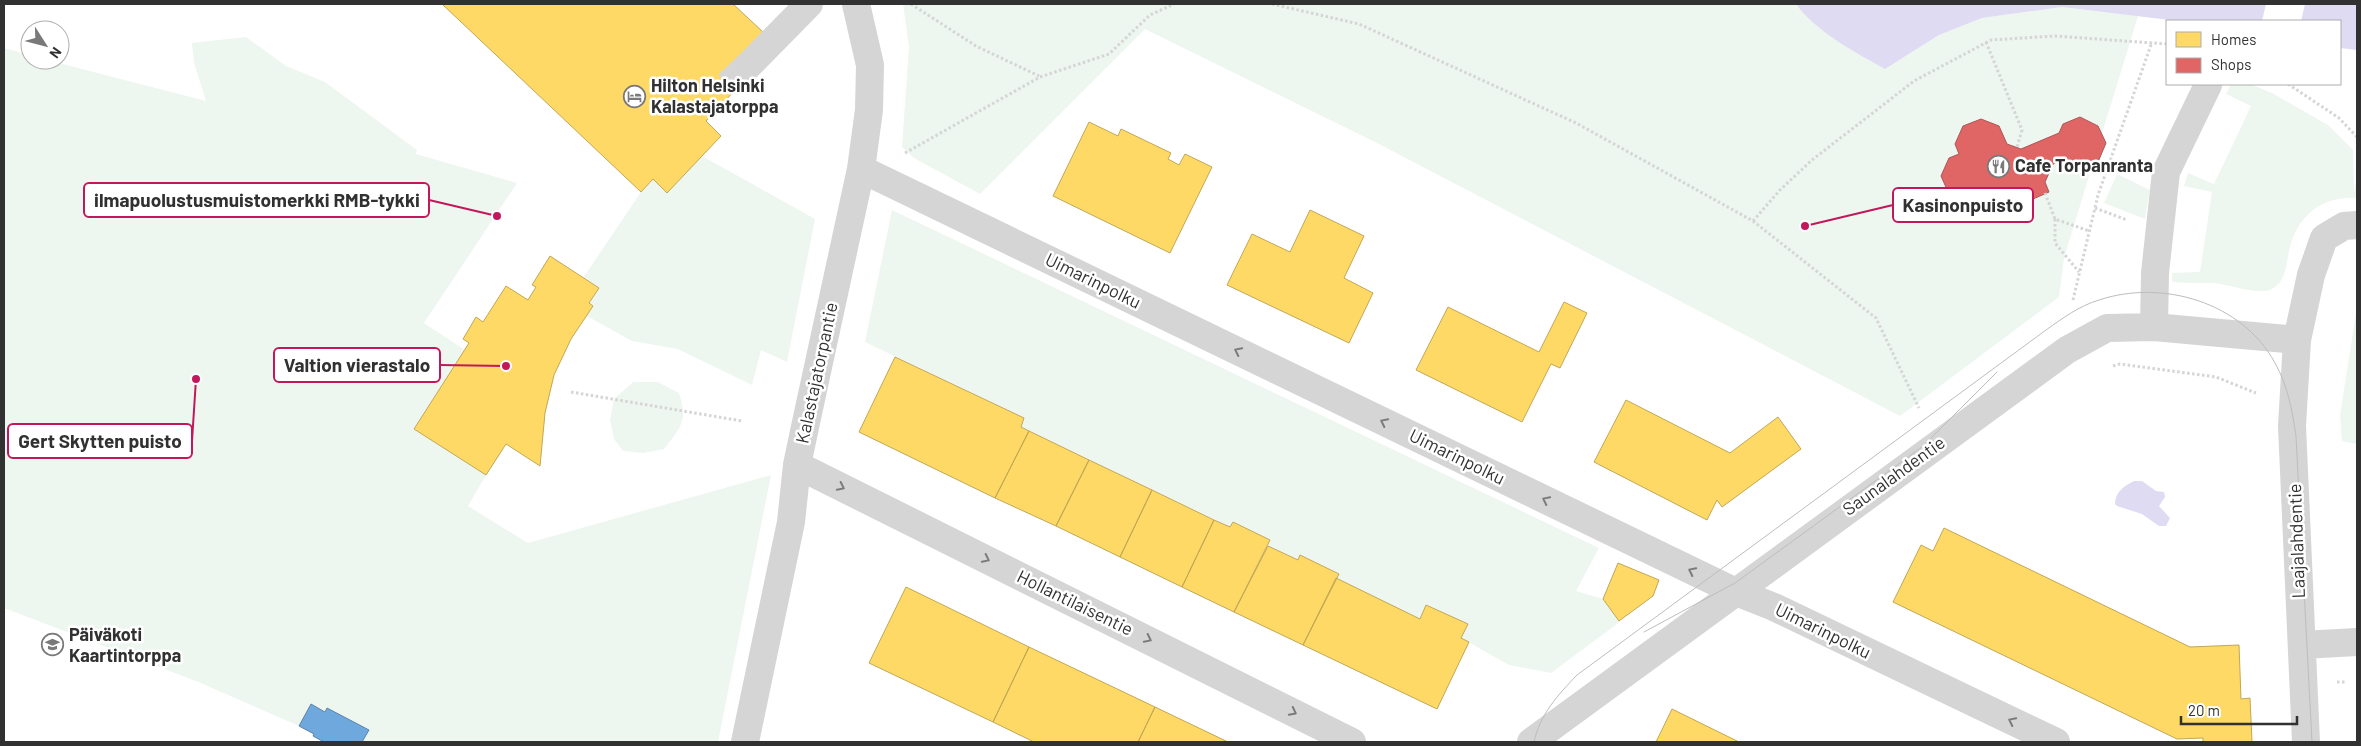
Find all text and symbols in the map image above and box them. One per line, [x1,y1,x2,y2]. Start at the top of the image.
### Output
north arrow [20,20,70,70]
legend [2166,20,2341,85]
text: Homes [2211,30,2256,48]
text: N [46,44,66,62]
text: Shops [2211,55,2251,73]
place label: Hilton Helsinki Kalastajatorppa [651,74,779,117]
hotel icon: Hilton Helsinki Kalastajatorppa [623,84,647,108]
restaurant icon: Cafe Torpanranta [1987,154,2011,178]
place label: Cafe Torpanranta [2015,154,2153,176]
callout: ilmapuolustusmuistomerkki RMB-tykki [84,183,429,217]
text: ilmapuolustusmuistomerkki RMB-tykki [94,188,420,211]
callout: Kasinonpuisto [1893,188,2033,222]
text: Kasinonpuisto [1903,193,2023,216]
street label: Uimarinpolku [1042,247,1145,313]
street label: Kalastajatorpantie [790,300,842,445]
one-way arrow [1234,347,1243,357]
callout: Valtion vierastalo [274,348,440,382]
text: Valtion vierastalo [284,353,430,376]
one-way arrow [1380,418,1389,428]
street label: Uimarinpolku [1406,423,1509,489]
callout: Gert Skytten puisto [8,424,192,458]
text: Gert Skytten puisto [18,429,182,452]
street label: Saunalahdentie [1838,431,1949,520]
one-way arrow [836,481,845,491]
street label: Laajalahdentie [2283,483,2309,599]
one-way arrow [1542,496,1551,506]
one-way arrow [981,553,990,563]
street label: Hollantilaisentie [1014,564,1137,640]
one-way arrow [1688,567,1697,577]
street label: Uimarinpolku [1772,597,1875,663]
place label: Päiväkoti Kaartintorppa [69,623,181,666]
school or university icon: Päiväkoti Kaartintorppa [41,633,65,657]
one-way arrow [1142,633,1151,643]
scale bar [2181,694,2297,726]
text: 20 m [2188,701,2220,719]
one-way arrow [1288,706,1297,716]
one-way arrow [2008,717,2017,727]

